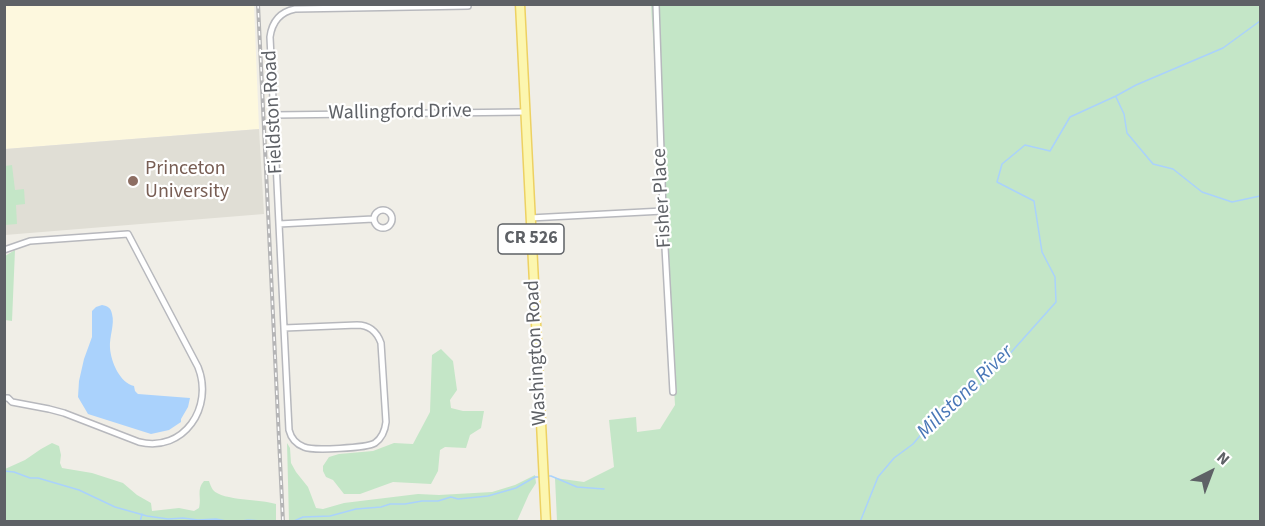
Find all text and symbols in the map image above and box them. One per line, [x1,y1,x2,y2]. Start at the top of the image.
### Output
street label: Fieldston Road [259,49,289,175]
street label: Wallingford Drive [328,100,472,126]
street label: Fisher Place [648,147,678,249]
place label: Princeton University [145,158,229,205]
marker: Princeton University [126,174,140,188]
road number: CR 526 [498,224,564,254]
street label: Washington Road [521,280,553,426]
water label: Millstone River [912,341,1020,445]
north arrow [1181,442,1241,502]
text: N [1212,447,1234,470]

